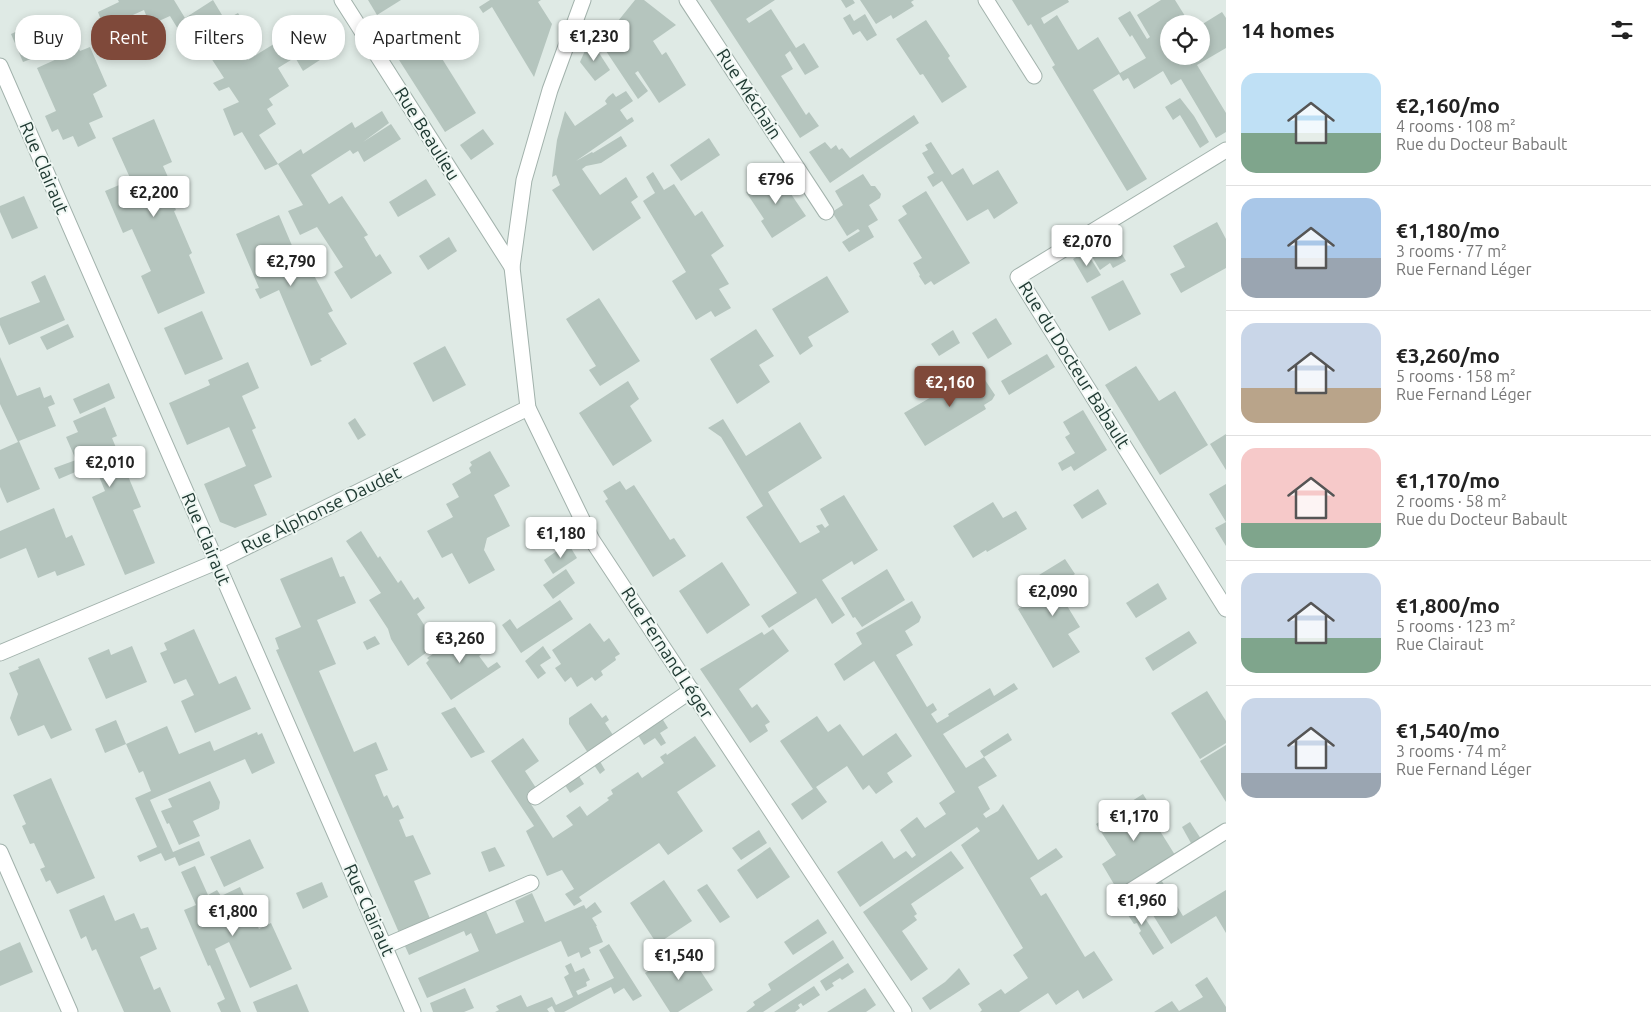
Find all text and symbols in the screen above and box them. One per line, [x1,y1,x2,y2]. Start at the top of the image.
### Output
chip: Buy [15,15,81,60]
chip: Rent [91,15,166,60]
chip: Filters [176,15,262,60]
chip: New [272,15,345,60]
chip: Apartment [355,15,479,60]
map controls [1160,15,1210,65]
button: locate [1160,15,1210,65]
icon: filters [1608,16,1636,44]
text: 14 homes [1241,18,1335,42]
pin: €1,230 [553,20,635,62]
text: €1,230 [569,27,619,45]
street label: Rue Méchain [713,45,786,142]
street label: Rue Beaulieu [391,83,464,184]
icon: home [1281,93,1341,153]
text: €2,160/mo [1396,93,1500,117]
text: 4 rooms · 108 m² [1396,117,1516,135]
street label: Rue Clairaut [16,118,73,217]
text: Rue du Docteur Babault [1396,135,1567,153]
pin: €796 [746,162,806,205]
text: €796 [758,170,794,188]
pin: €2,200 [113,176,195,218]
text: €2,200 [129,183,179,201]
icon: home [1281,218,1341,278]
text: €1,180/mo [1396,218,1500,242]
pin: €2,070 [1046,224,1128,267]
text: €2,070 [1062,232,1112,250]
text: 3 rooms · 77 m² [1396,242,1507,260]
pin: €2,790 [250,244,332,287]
text: €2,790 [266,252,316,270]
text: Rue Fernand Léger [1396,260,1532,278]
street label: Rue du Docteur Babault [1015,277,1134,452]
icon: home [1281,343,1341,403]
text: €3,260/mo [1396,343,1500,367]
pin: €2,160 [909,366,991,408]
text: 5 rooms · 158 m² [1396,367,1516,385]
text: €2,160 [925,373,975,391]
text: Rue Fernand Léger [1396,385,1532,403]
pin: €2,010 [69,446,151,488]
text: €2,010 [85,453,135,471]
street label: Rue Alphonse Daudet [237,462,404,556]
icon: home [1281,468,1341,528]
text: €1,170/mo [1396,468,1500,492]
street label: Rue Clairaut [178,489,235,588]
text: 2 rooms · 58 m² [1396,492,1507,510]
text: Rue du Docteur Babault [1396,510,1567,528]
pin: €1,180 [520,516,602,559]
text: €1,180 [536,524,586,542]
pin: €2,090 [1012,574,1094,617]
text: €2,090 [1028,582,1078,600]
street label: Rue Fernand Léger [618,583,718,722]
icon: home [1281,593,1341,653]
text: €1,800/mo [1396,593,1500,617]
text: 5 rooms · 123 m² [1396,617,1516,635]
pin: €3,260 [419,622,501,664]
text: €3,260 [435,629,485,647]
text: Rue Clairaut [1396,635,1483,653]
icon: home [1281,718,1341,778]
text: €1,540/mo [1396,718,1500,742]
text: 3 rooms · 74 m² [1396,742,1507,760]
text: Rue Fernand Léger [1396,760,1532,778]
pin: €1,170 [1093,800,1175,842]
text: €1,170 [1109,807,1159,825]
street label: Rue Clairaut [341,861,399,959]
pin: €1,960 [1101,884,1183,926]
text: €1,960 [1117,891,1167,909]
pin: €1,800 [192,894,274,937]
text: €1,800 [208,902,258,920]
pin: €1,540 [638,938,720,981]
text: €1,540 [654,946,704,964]

